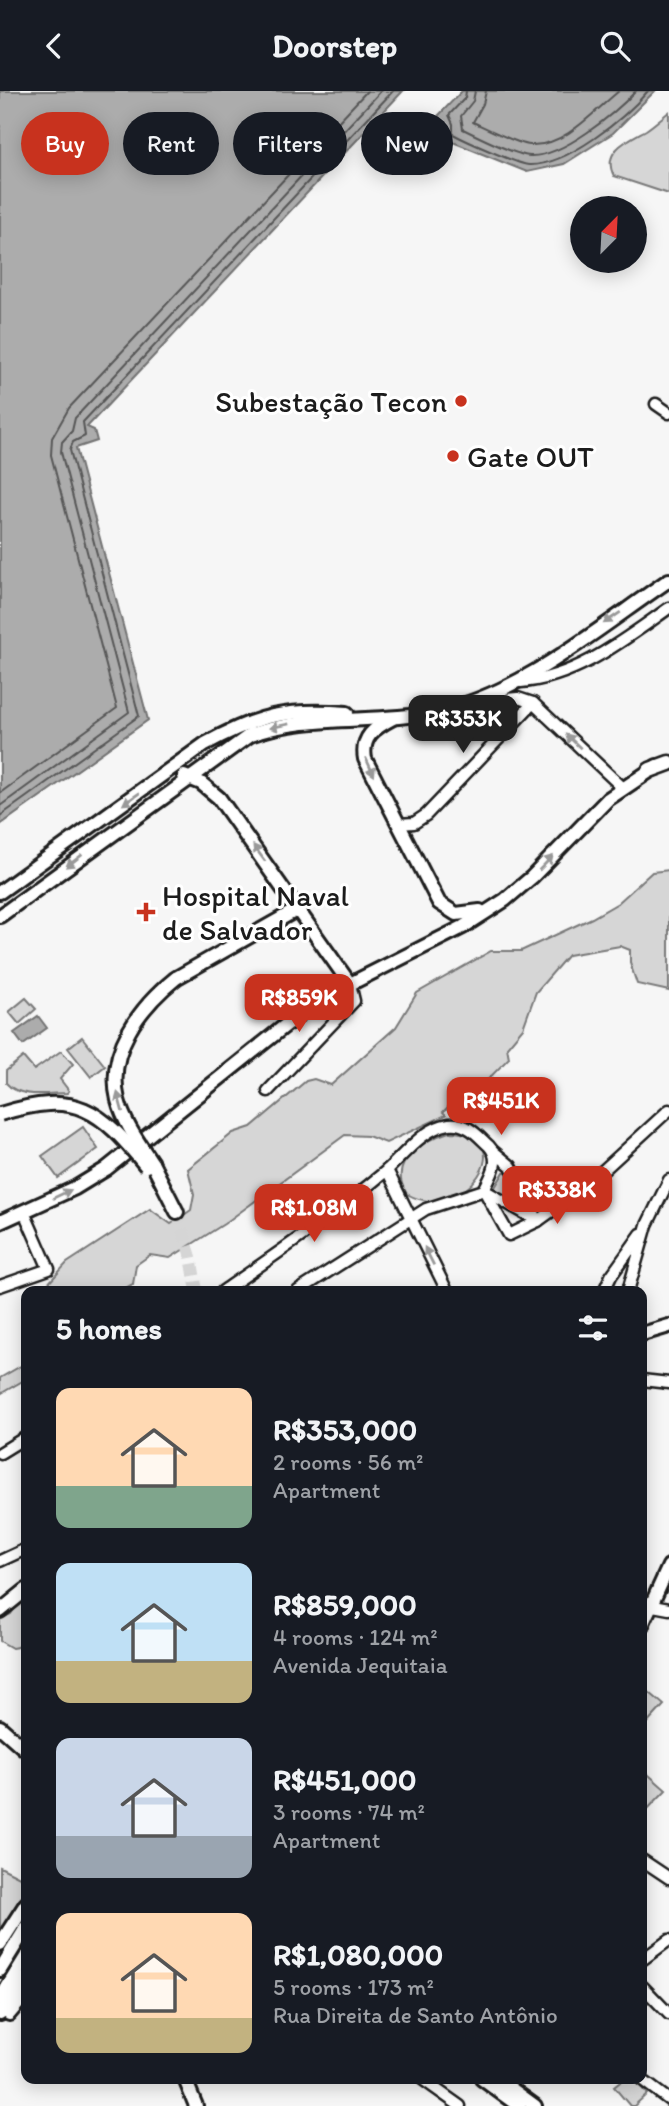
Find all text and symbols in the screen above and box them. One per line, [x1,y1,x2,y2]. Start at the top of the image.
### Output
icon: back [35,27,73,65]
text: Doorstep [272,27,397,65]
icon: search [596,27,634,65]
chip: Buy [21,112,109,175]
chip: Rent [123,112,219,175]
chip: Filters [233,112,347,175]
chip: New [361,112,453,175]
north arrow [570,196,648,273]
map controls [570,196,647,273]
place label: Subestação Tecon [215,383,447,420]
marker: Subestação Tecon [453,393,469,409]
place label: Gate OUT [467,438,594,475]
marker: Gate OUT [445,448,461,464]
one-way arrow [603,611,622,624]
pin: R$353K [406,695,520,755]
text: R$353K [424,704,502,732]
one-way arrow [268,721,290,732]
one-way arrow [565,733,582,749]
one-way arrow [365,757,376,778]
one-way arrow [122,792,140,806]
one-way arrow [252,844,266,862]
one-way arrow [65,854,83,868]
one-way arrow [538,854,555,871]
place label: Hospital Naval de Salvador [162,877,350,948]
marker: Hospital Naval de Salvador [136,902,156,922]
pin: R$859K [242,975,356,1034]
text: R$859K [261,983,337,1011]
pin: R$451K [444,1077,558,1137]
text: R$451K [463,1086,539,1114]
one-way arrow [114,1091,125,1113]
pin: R$338K [500,1167,614,1226]
text: R$338K [518,1175,596,1203]
pin: R$1.08M [249,1185,379,1244]
one-way arrow [52,1188,72,1199]
text: R$1.08M [270,1193,358,1221]
one-way arrow [423,1246,435,1266]
icon: filters [574,1309,612,1347]
text: 5 homes [56,1310,162,1347]
text: R$353,000 [273,1411,417,1448]
icon: home [112,1416,196,1500]
text: 2 rooms · 56 m² [273,1448,424,1476]
text: Apartment [273,1476,380,1504]
text: R$859,000 [273,1586,417,1623]
icon: home [112,1591,196,1675]
text: 4 rooms · 124 m² [273,1623,438,1651]
text: Avenida Jequitaia [273,1651,448,1679]
text: R$451,000 [273,1761,417,1798]
icon: home [112,1766,196,1850]
text: 3 rooms · 74 m² [273,1798,425,1826]
text: Apartment [273,1826,380,1854]
text: R$1,080,000 [273,1936,443,1973]
icon: home [112,1941,196,2025]
text: 5 rooms · 173 m² [273,1973,434,2001]
text: Rua Direita de Santo Antônio [273,2001,558,2029]

